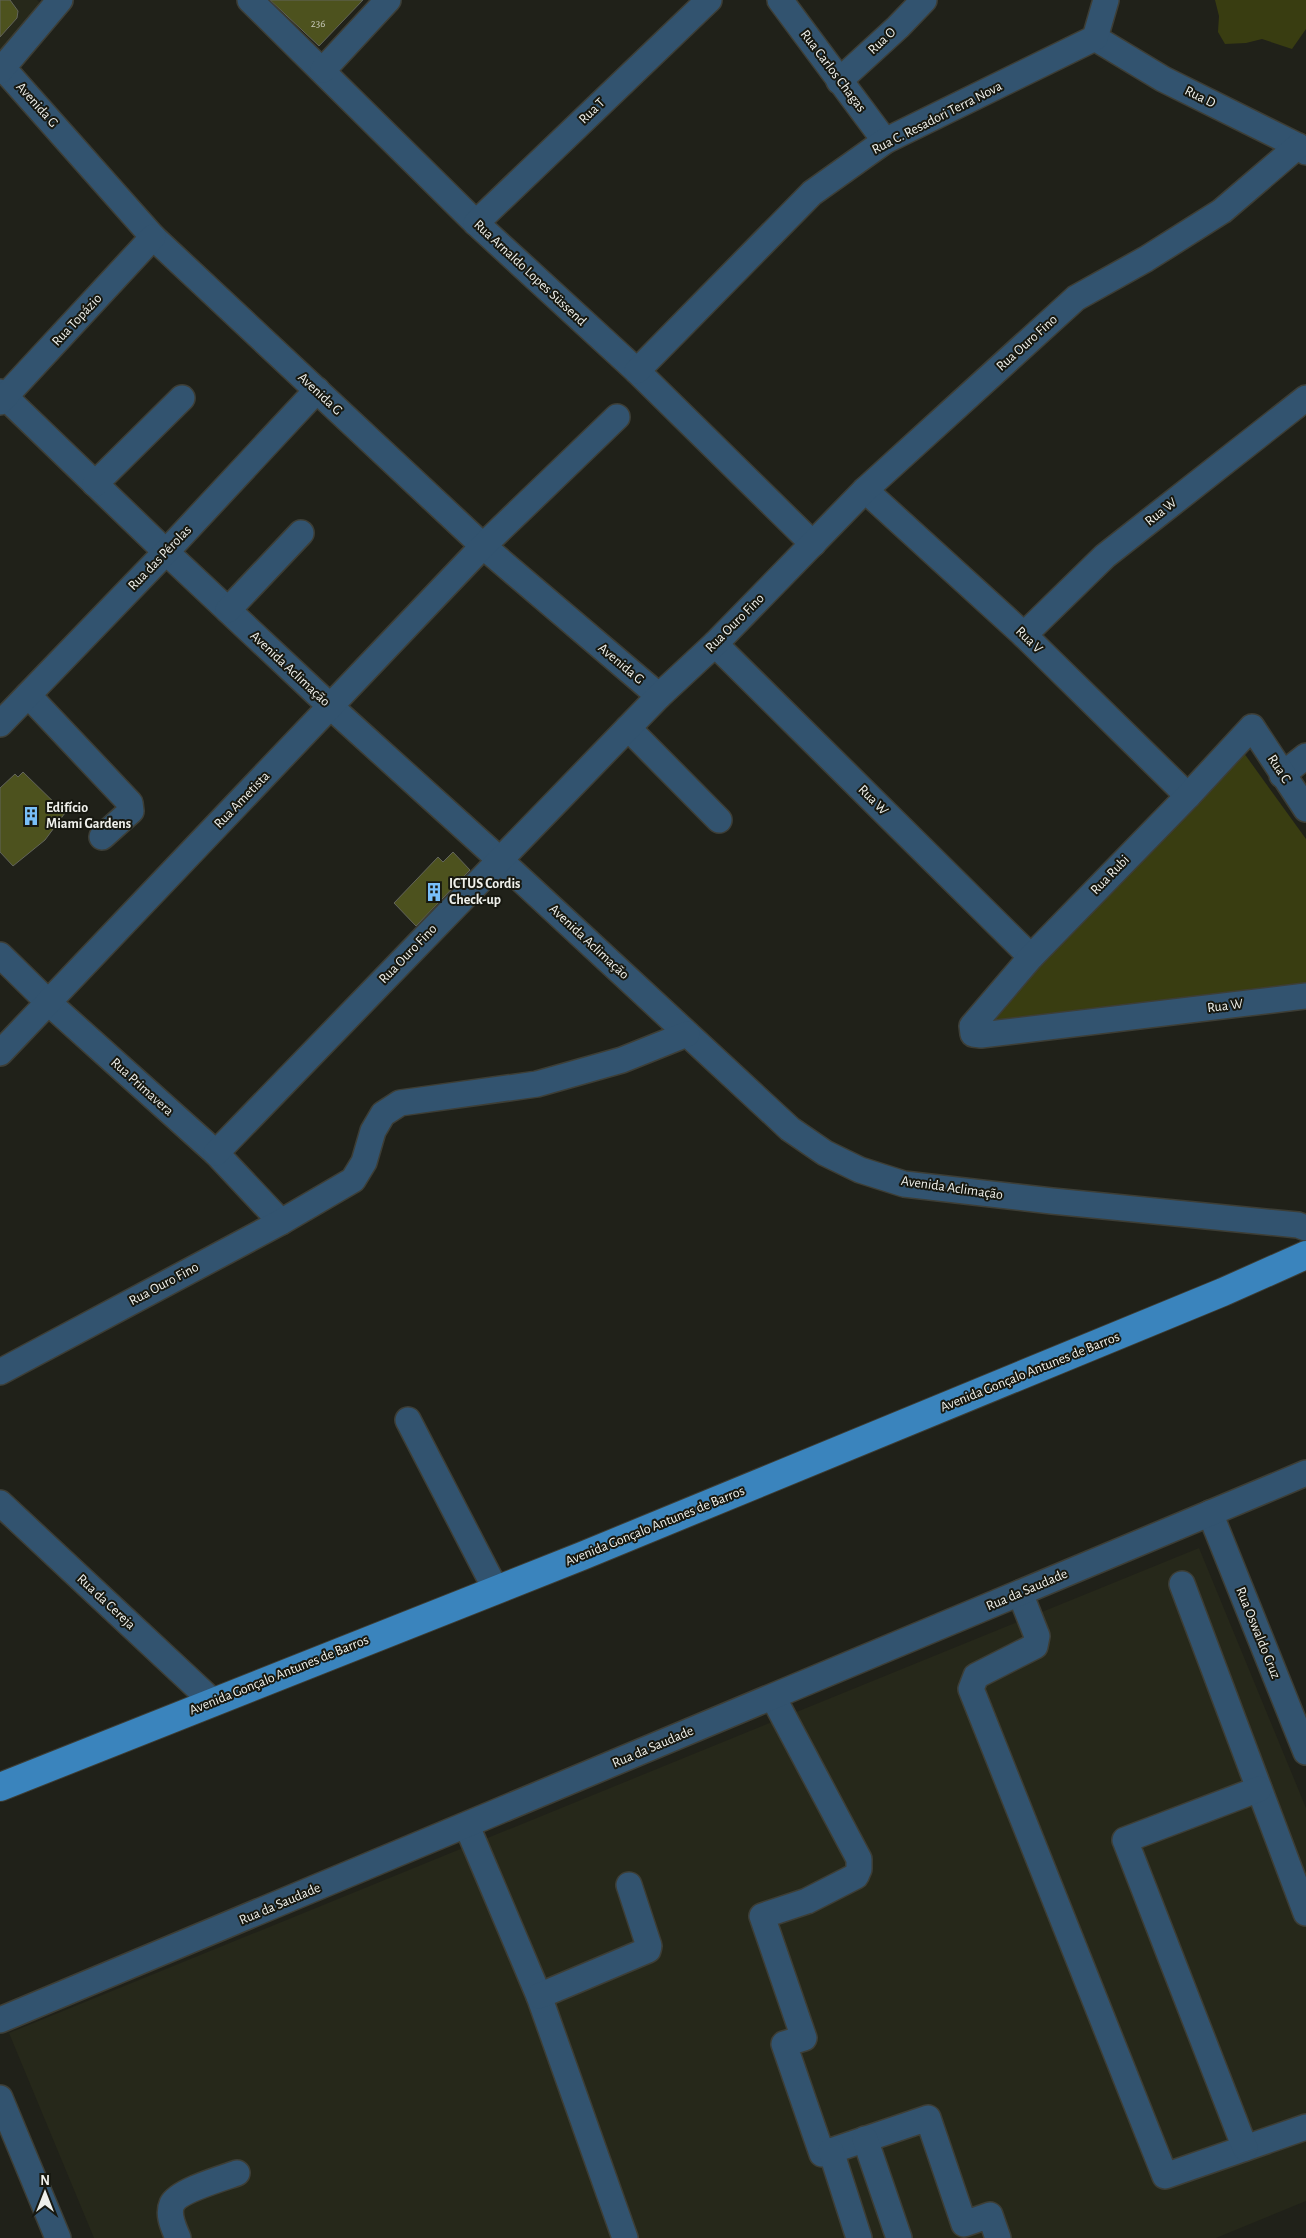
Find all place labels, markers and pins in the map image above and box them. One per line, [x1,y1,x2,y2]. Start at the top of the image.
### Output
place label: Edifício Miami Gardens [46,801,131,831]
building icon: Edifício Miami Gardens [20,805,42,827]
place label: ICTUS Cordis Check-up [449,877,520,907]
building icon: ICTUS Cordis Check-up [423,881,445,903]

